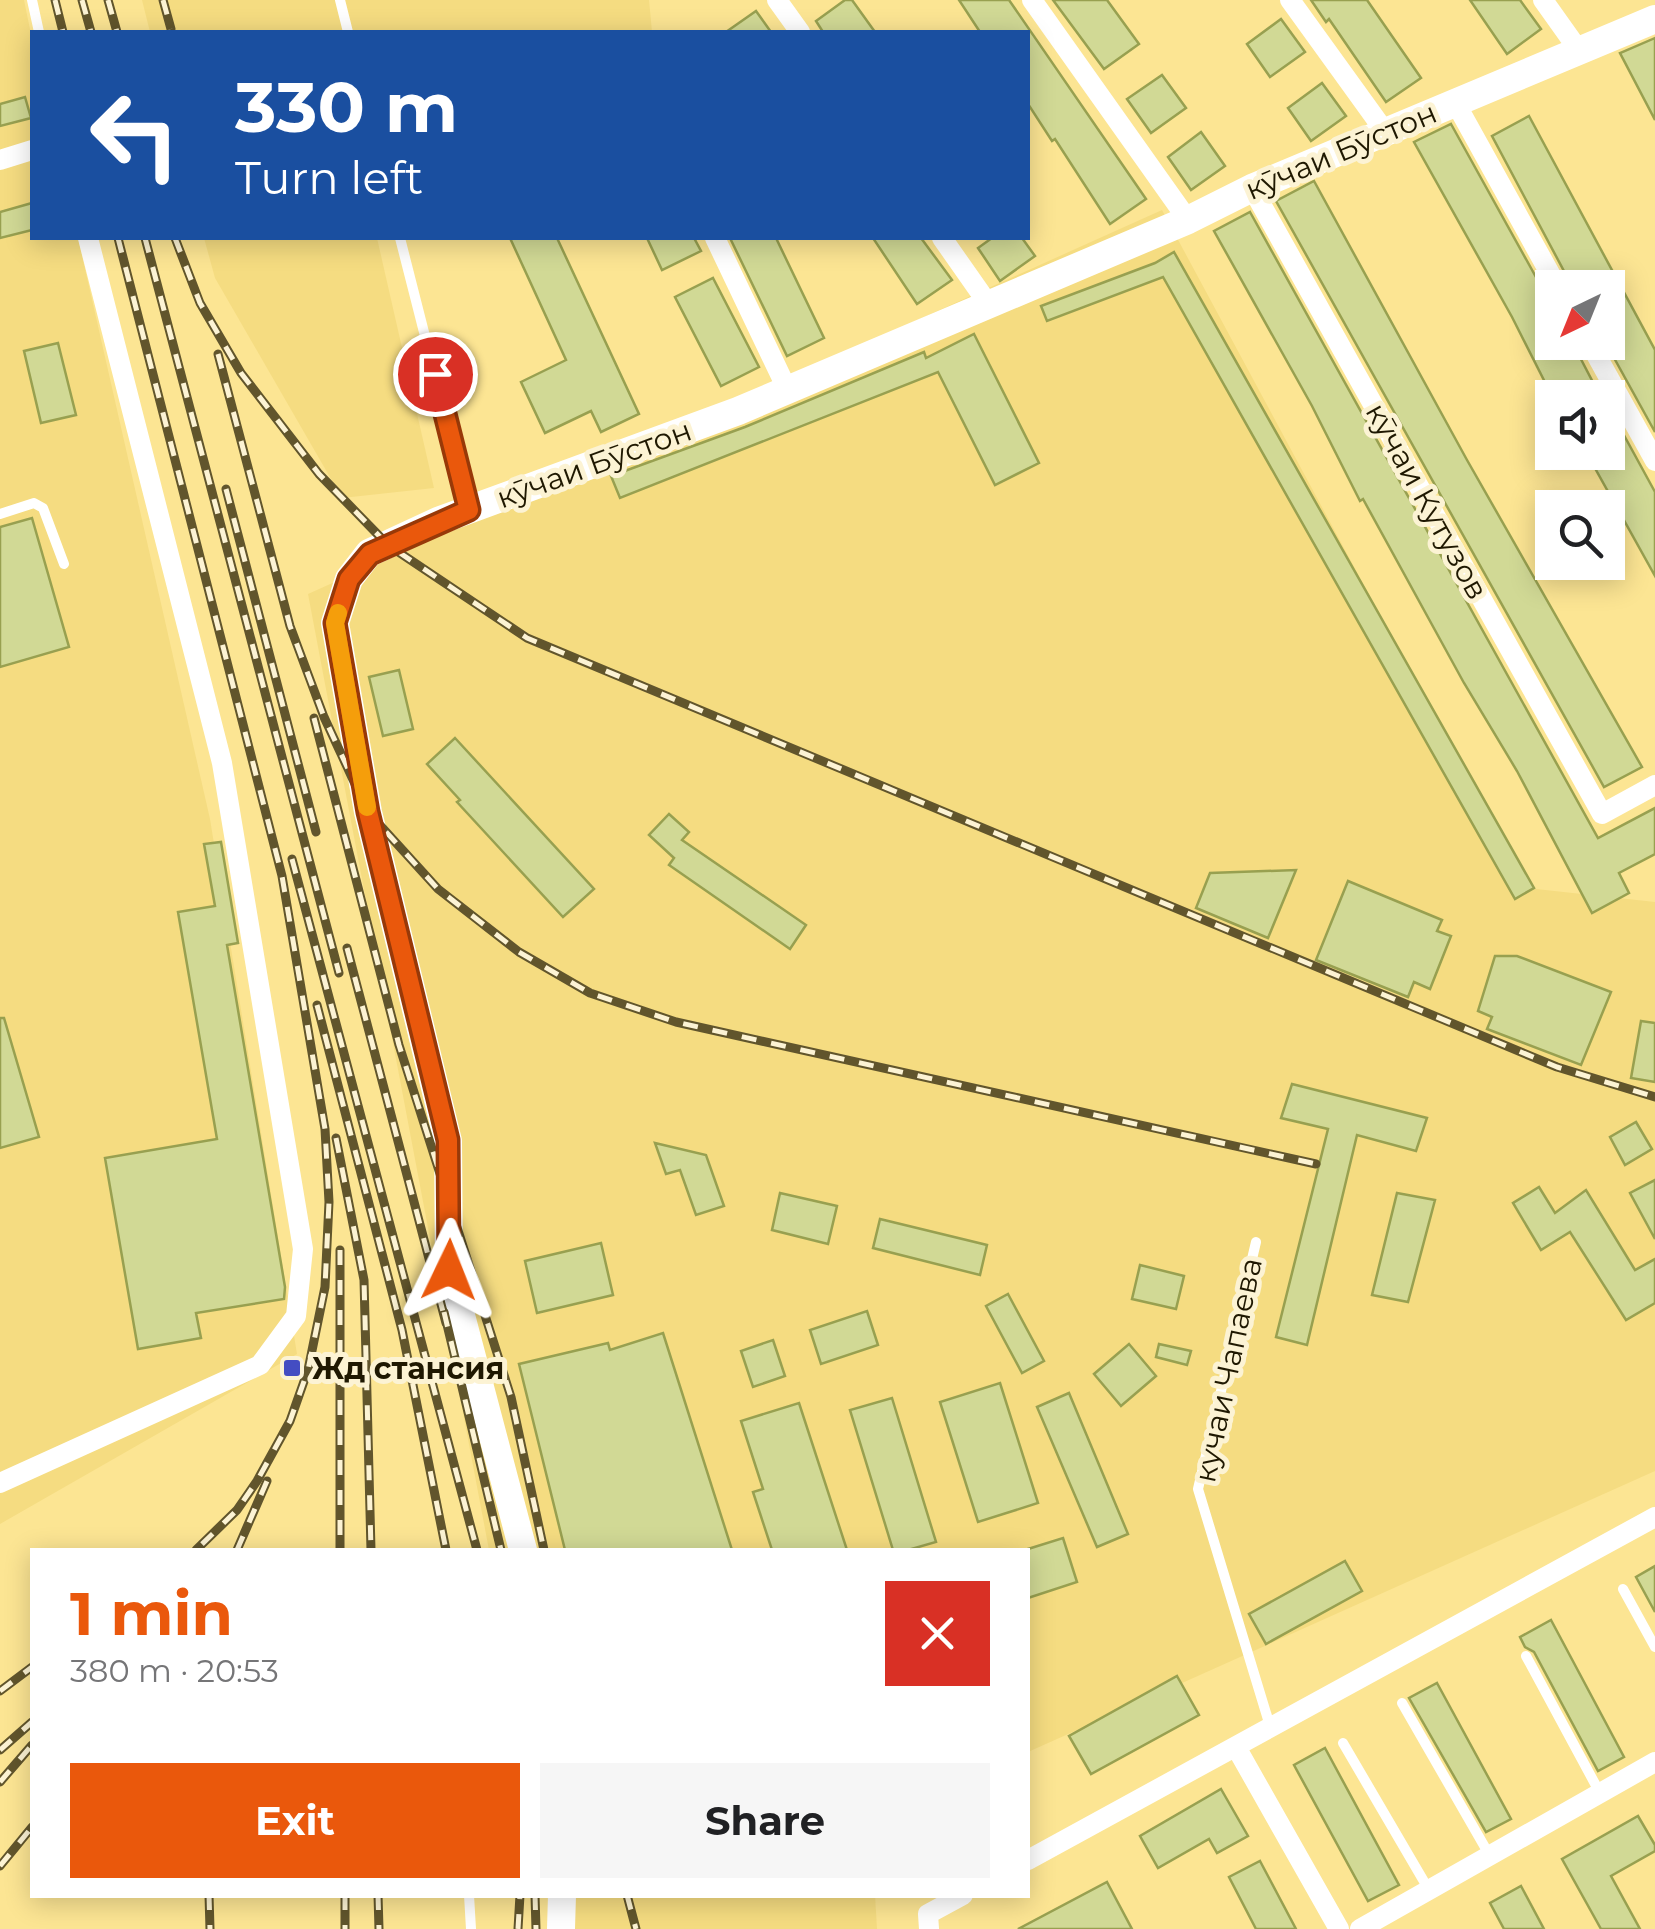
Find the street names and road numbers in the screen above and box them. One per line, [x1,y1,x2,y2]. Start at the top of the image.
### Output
street label: кӯчаи Бӯстон [1240,94,1442,208]
street label: кӯчаи Кутузов [1358,396,1496,606]
street label: кӯчаи Бӯстон [492,412,696,516]
street label: кучаи Чапаева [1186,1254,1270,1486]

